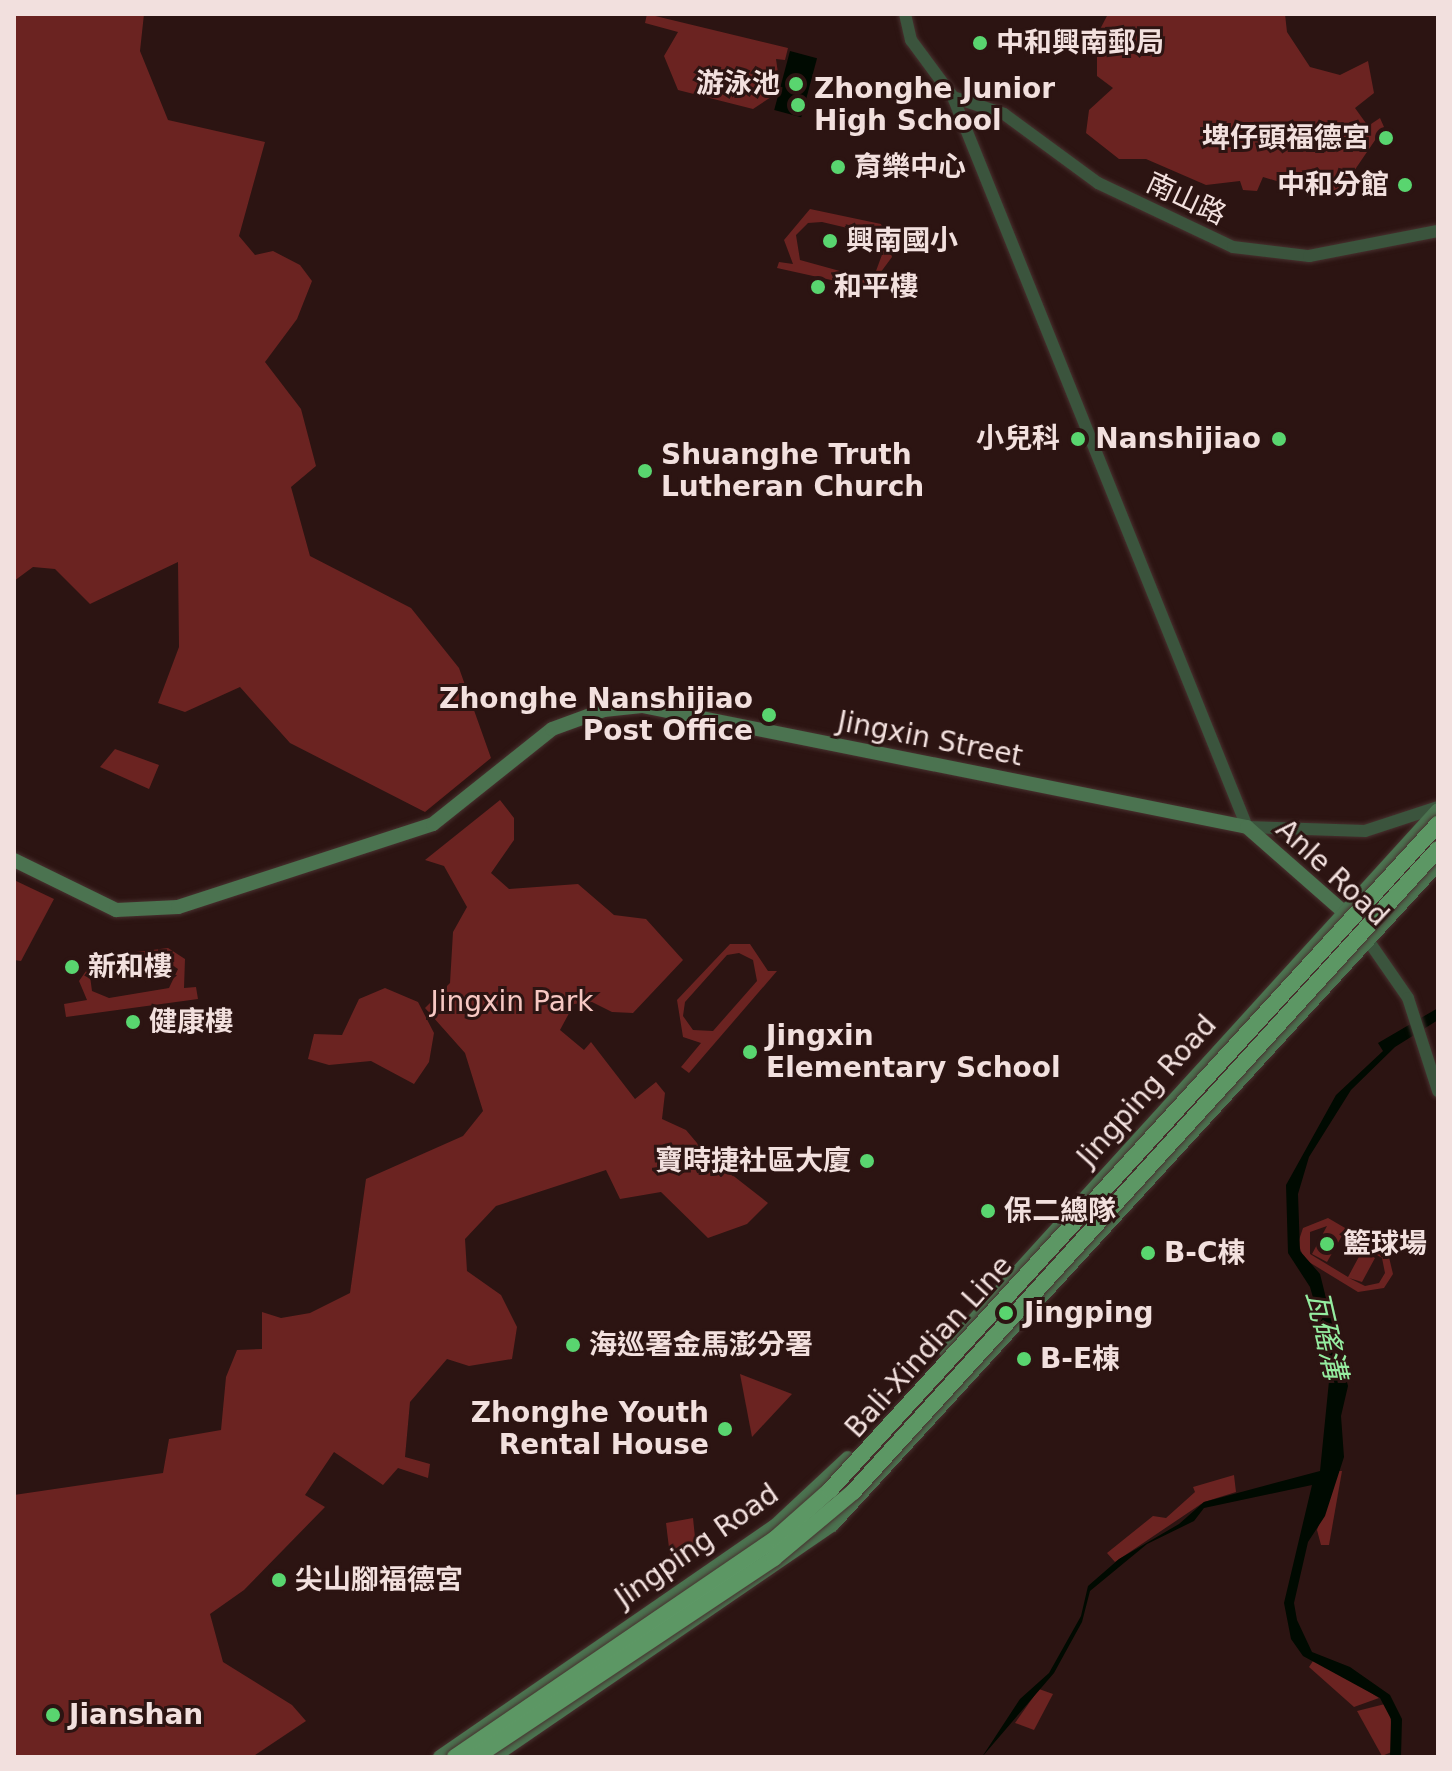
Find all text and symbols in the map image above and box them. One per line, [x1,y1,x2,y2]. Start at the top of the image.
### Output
place label: 中和興南郵局 [996,26,1164,60]
marker: 中和興南郵局 [971,34,989,52]
place label: 游泳池 [696,67,780,101]
place label: Zhonghe Junior High School [814,72,1055,138]
marker: 游泳池 [787,75,805,93]
marker: Zhonghe Junior High School [789,96,807,114]
place label: 埤仔頭福德宮 [1202,121,1370,155]
marker: 埤仔頭福德宮 [1377,129,1395,147]
place label: 育樂中心 [854,150,966,184]
marker: 育樂中心 [829,158,847,176]
street label: 南山路 [1141,166,1231,232]
place label: 中和分館 [1277,168,1389,202]
marker: 中和分館 [1396,176,1414,194]
place label: 興南國小 [846,224,958,258]
marker: 興南國小 [821,232,839,250]
place label: 和平樓 [834,270,918,304]
marker: 和平樓 [809,278,827,296]
place label: 小兒科 [976,422,1060,456]
place label: Nanshijiao [1095,422,1261,456]
marker: 小兒科 [1067,428,1089,450]
marker: Nanshijiao [1268,428,1290,450]
place label: Shuanghe Truth Lutheran Church [661,438,924,504]
marker: Shuanghe Truth Lutheran Church [636,462,654,480]
place label: Zhonghe Nanshijiao Post Office [439,682,753,748]
street label: Jingxin Street [835,705,1025,773]
marker: Zhonghe Nanshijiao Post Office [760,706,778,724]
street label: Anle Road [1269,813,1395,933]
place label: 新和樓 [88,950,172,984]
marker: 新和樓 [63,958,81,976]
park label: Jingxin Park [430,985,594,1019]
place label: 健康樓 [149,1005,233,1039]
street label: Jingping Road [1070,1008,1224,1174]
marker: 健康樓 [124,1013,142,1031]
place label: Jingxin Elementary School [766,1019,1061,1085]
marker: Jingxin Elementary School [741,1043,759,1061]
place label: 寶時捷社區大廈 [655,1144,851,1178]
marker: 寶時捷社區大廈 [858,1152,876,1170]
place label: 保二總隊 [1004,1194,1116,1228]
marker: 保二總隊 [979,1202,997,1220]
place label: 籃球場 [1343,1227,1427,1261]
marker: 籃球場 [1318,1235,1336,1253]
place label: B-C棟 [1164,1236,1246,1270]
marker: B-C棟 [1139,1244,1157,1262]
street label: Bali-Xindian Line [839,1249,1019,1445]
water label: 瓦磘溝 [1298,1287,1354,1383]
place label: Jingping [1024,1296,1154,1330]
marker: Jingping [995,1302,1017,1324]
place label: 海巡署金馬澎分署 [589,1328,813,1362]
marker: 海巡署金馬澎分署 [564,1336,582,1354]
place label: B-E棟 [1040,1342,1120,1376]
marker: B-E棟 [1015,1350,1033,1368]
place label: Zhonghe Youth Rental House [471,1396,709,1462]
marker: Zhonghe Youth Rental House [716,1420,734,1438]
street label: Jingping Road [609,1477,785,1615]
place label: 尖山腳福德宮 [295,1563,463,1597]
marker: 尖山腳福德宮 [270,1571,288,1589]
place label: Jianshan [69,1698,203,1732]
marker: Jianshan [44,1706,62,1724]

